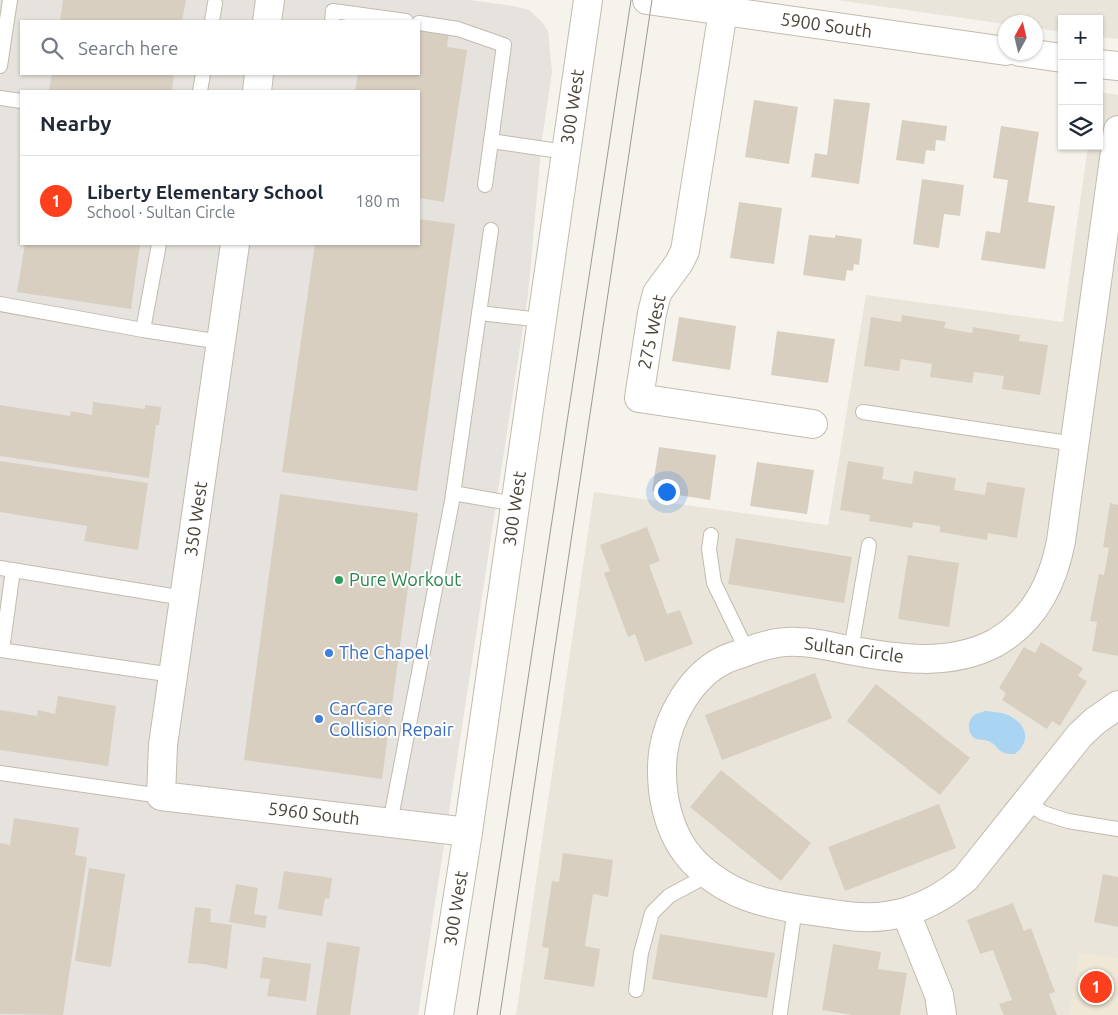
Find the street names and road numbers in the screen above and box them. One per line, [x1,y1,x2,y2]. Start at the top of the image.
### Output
street label: 5900 South [779,8,873,41]
street label: 300 West [556,68,587,146]
street label: 275 West [633,293,669,371]
street label: 300 West [498,470,529,547]
street label: 350 West [180,480,210,558]
street label: Sultan Circle [803,632,905,666]
street label: 5960 South [267,798,361,828]
street label: 300 West [439,869,471,947]

